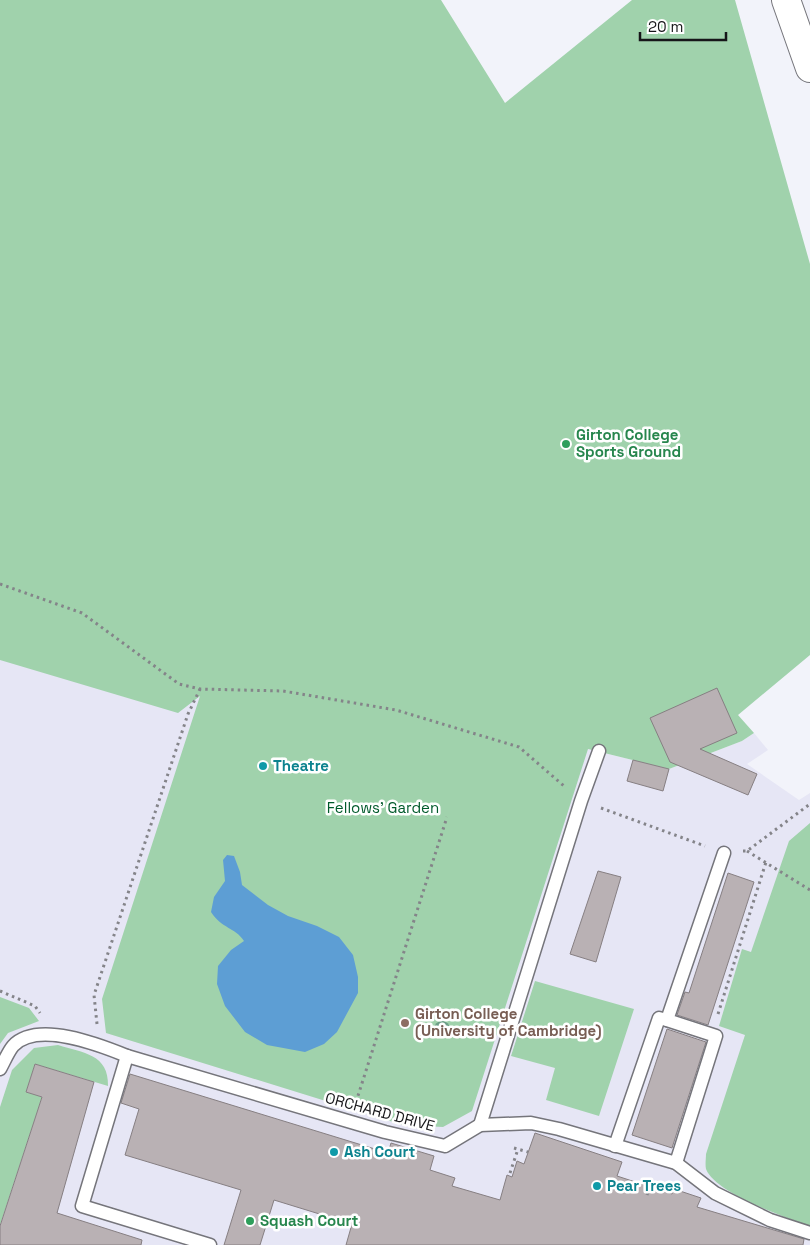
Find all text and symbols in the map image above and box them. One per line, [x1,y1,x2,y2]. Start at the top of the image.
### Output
scale bar [640,10,726,42]
text: 20 m [648,17,683,36]
place label: Girton College Sports Ground [576,425,681,461]
marker: Girton College Sports Ground [560,438,572,450]
place label: Theatre [273,756,329,775]
marker: Theatre [257,760,269,772]
park label: Fellows' Garden [327,798,439,817]
place label: Girton College (University of Cambridge) [415,1004,602,1040]
marker: Girton College (University of Cambridge) [399,1017,411,1029]
street label: ORCHARD DRIVE [323,1088,437,1135]
place label: Ash Court [344,1142,415,1161]
marker: Ash Court [328,1146,340,1158]
place label: Pear Trees [607,1176,681,1195]
marker: Pear Trees [591,1180,603,1192]
place label: Squash Court [260,1211,358,1230]
marker: Squash Court [244,1215,256,1227]

